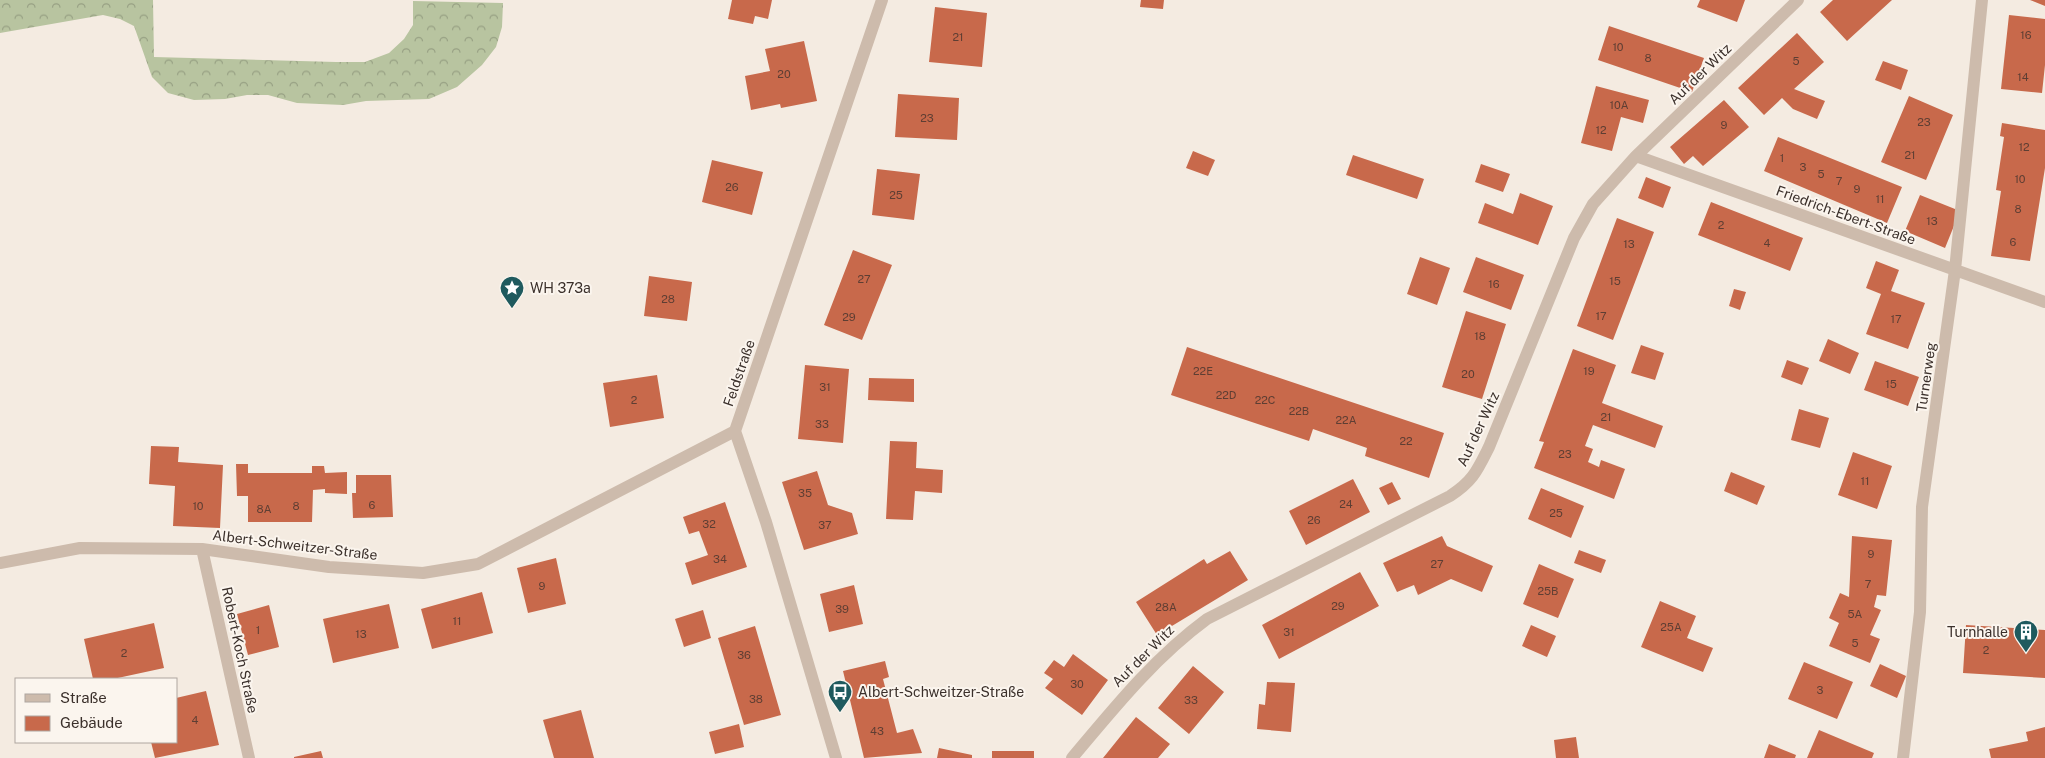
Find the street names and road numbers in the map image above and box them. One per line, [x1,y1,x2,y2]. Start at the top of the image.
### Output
street label: Auf der Witz [1665,40,1735,108]
street label: Friedrich-Ebert-Straße [1774,182,1918,248]
street label: Feldstraße [720,337,758,409]
street label: Turnerweg [1913,341,1939,413]
street label: Auf der Witz [1454,389,1502,469]
street label: Albert-Schweitzer-Straße [212,527,378,563]
street label: Robert-Koch Straße [219,585,261,715]
street label: Auf der Witz [1109,622,1177,690]

